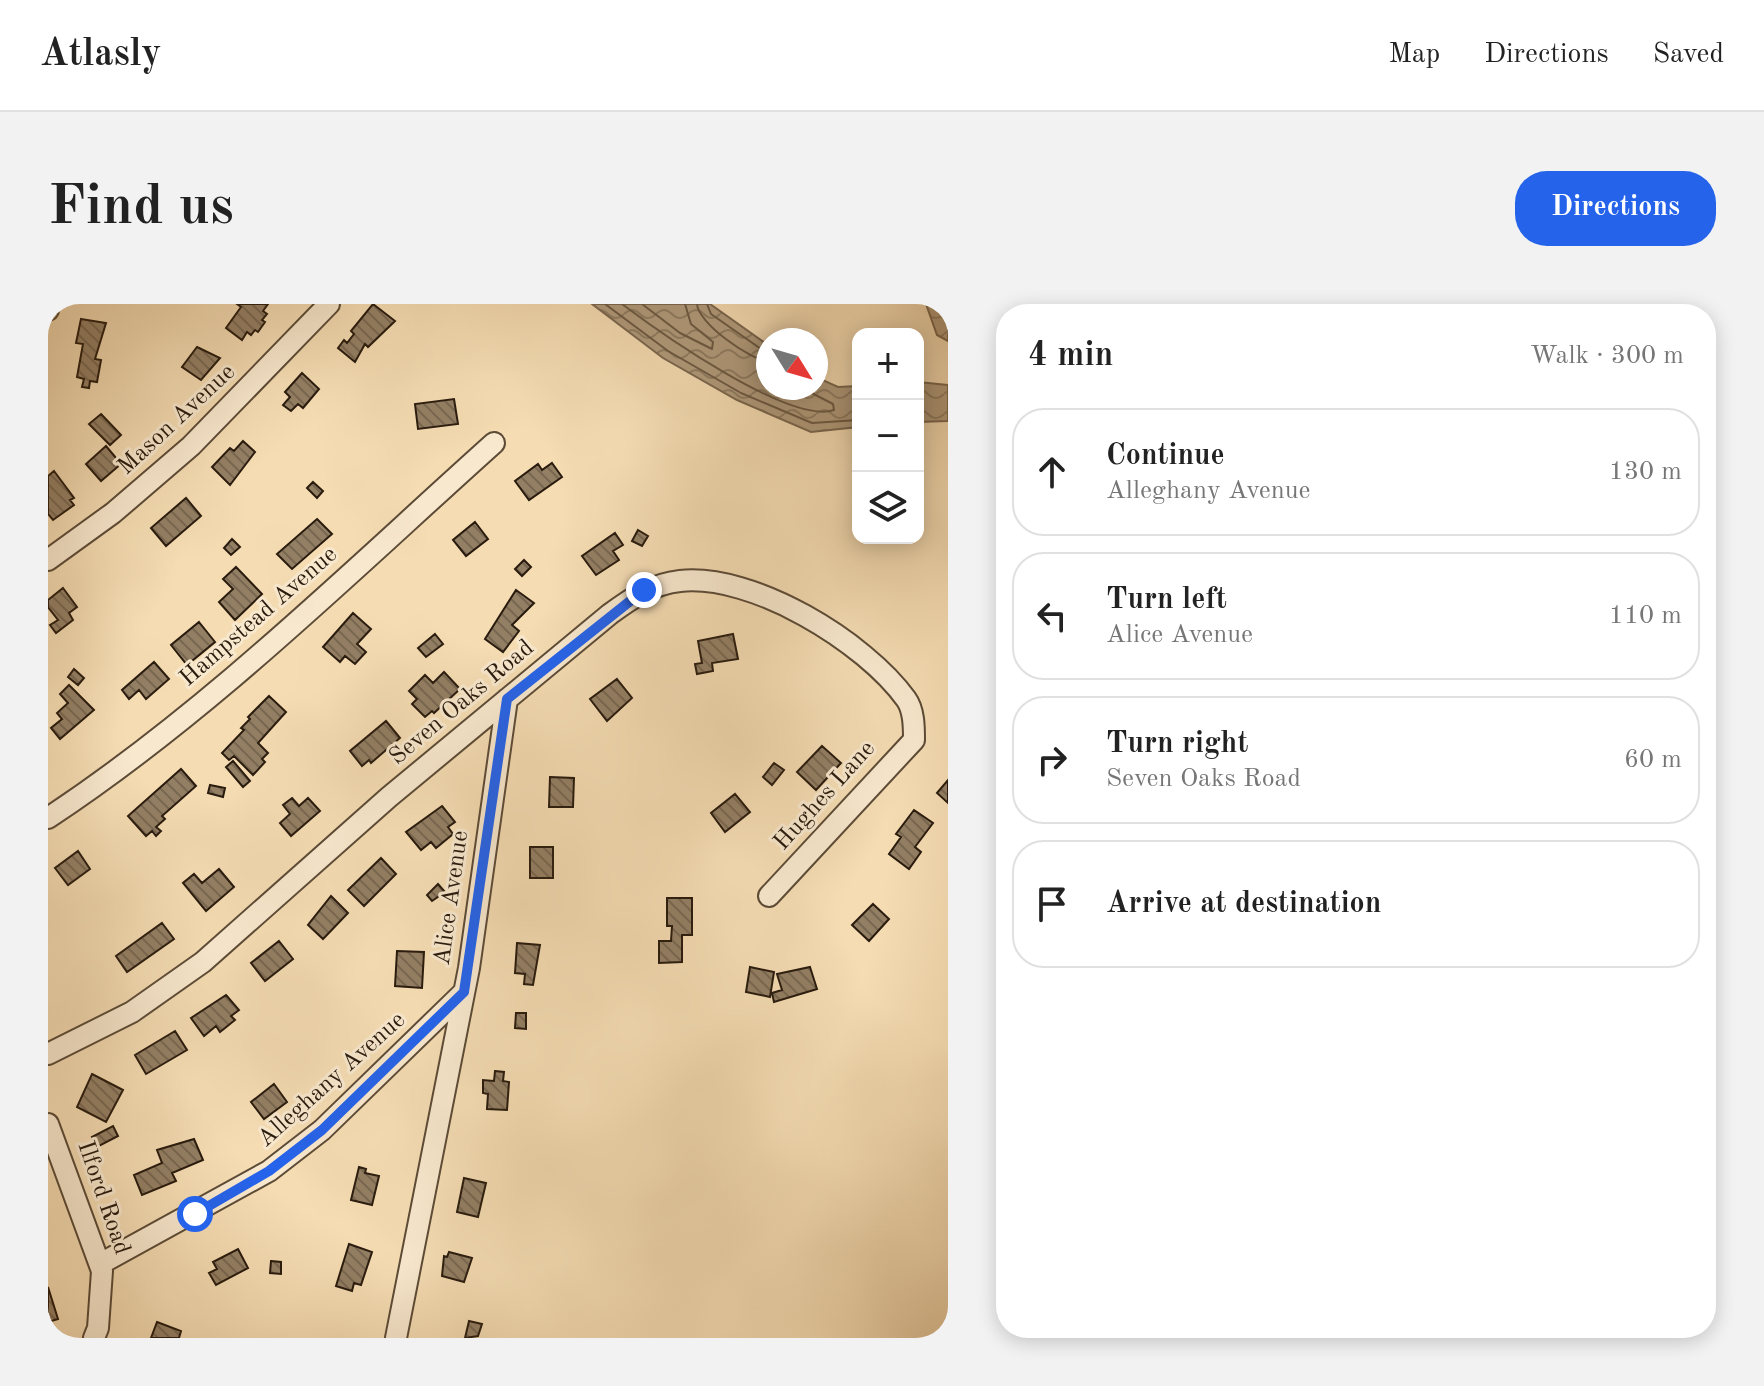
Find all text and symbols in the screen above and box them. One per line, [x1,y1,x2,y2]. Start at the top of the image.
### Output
text: Atlasly [40,36,161,74]
text: Map [1388,41,1440,69]
text: Directions [1484,41,1609,69]
text: Saved [1653,41,1724,69]
button: Directions [1515,171,1716,246]
text: Find us [48,180,234,236]
north arrow [756,328,828,400]
map controls [852,328,924,544]
button: + [852,328,924,400]
text: 4 min [1028,339,1113,373]
text: Walk · 300 m [1530,343,1684,369]
street label: Mason Avenue [114,360,240,480]
button: − [852,400,924,472]
text: Continue [1106,441,1225,471]
icon: ahead [1030,450,1074,494]
text: 130 m [1609,459,1682,485]
button: layers [852,472,924,544]
text: Alleghany Avenue [1106,478,1311,504]
street label: Hampstead Avenue [176,543,342,691]
route end [626,572,662,608]
text: Turn left [1106,585,1227,615]
icon: left [1030,594,1074,638]
text: 110 m [1609,603,1682,629]
text: Alice Avenue [1106,622,1253,648]
street label: Seven Oaks Road [385,636,539,770]
text: Turn right [1106,729,1248,759]
street label: Hughes Lane [770,737,880,855]
icon: right [1030,738,1074,782]
text: 60 m [1624,747,1682,773]
text: Seven Oaks Road [1106,766,1301,792]
street label: Alice Avenue [431,829,473,967]
icon: arrive [1030,882,1074,926]
text: Arrive at destination [1106,889,1381,919]
street label: Alleghany Avenue [254,1008,410,1152]
street label: Ilford Road [72,1138,134,1258]
route start [177,1196,213,1232]

